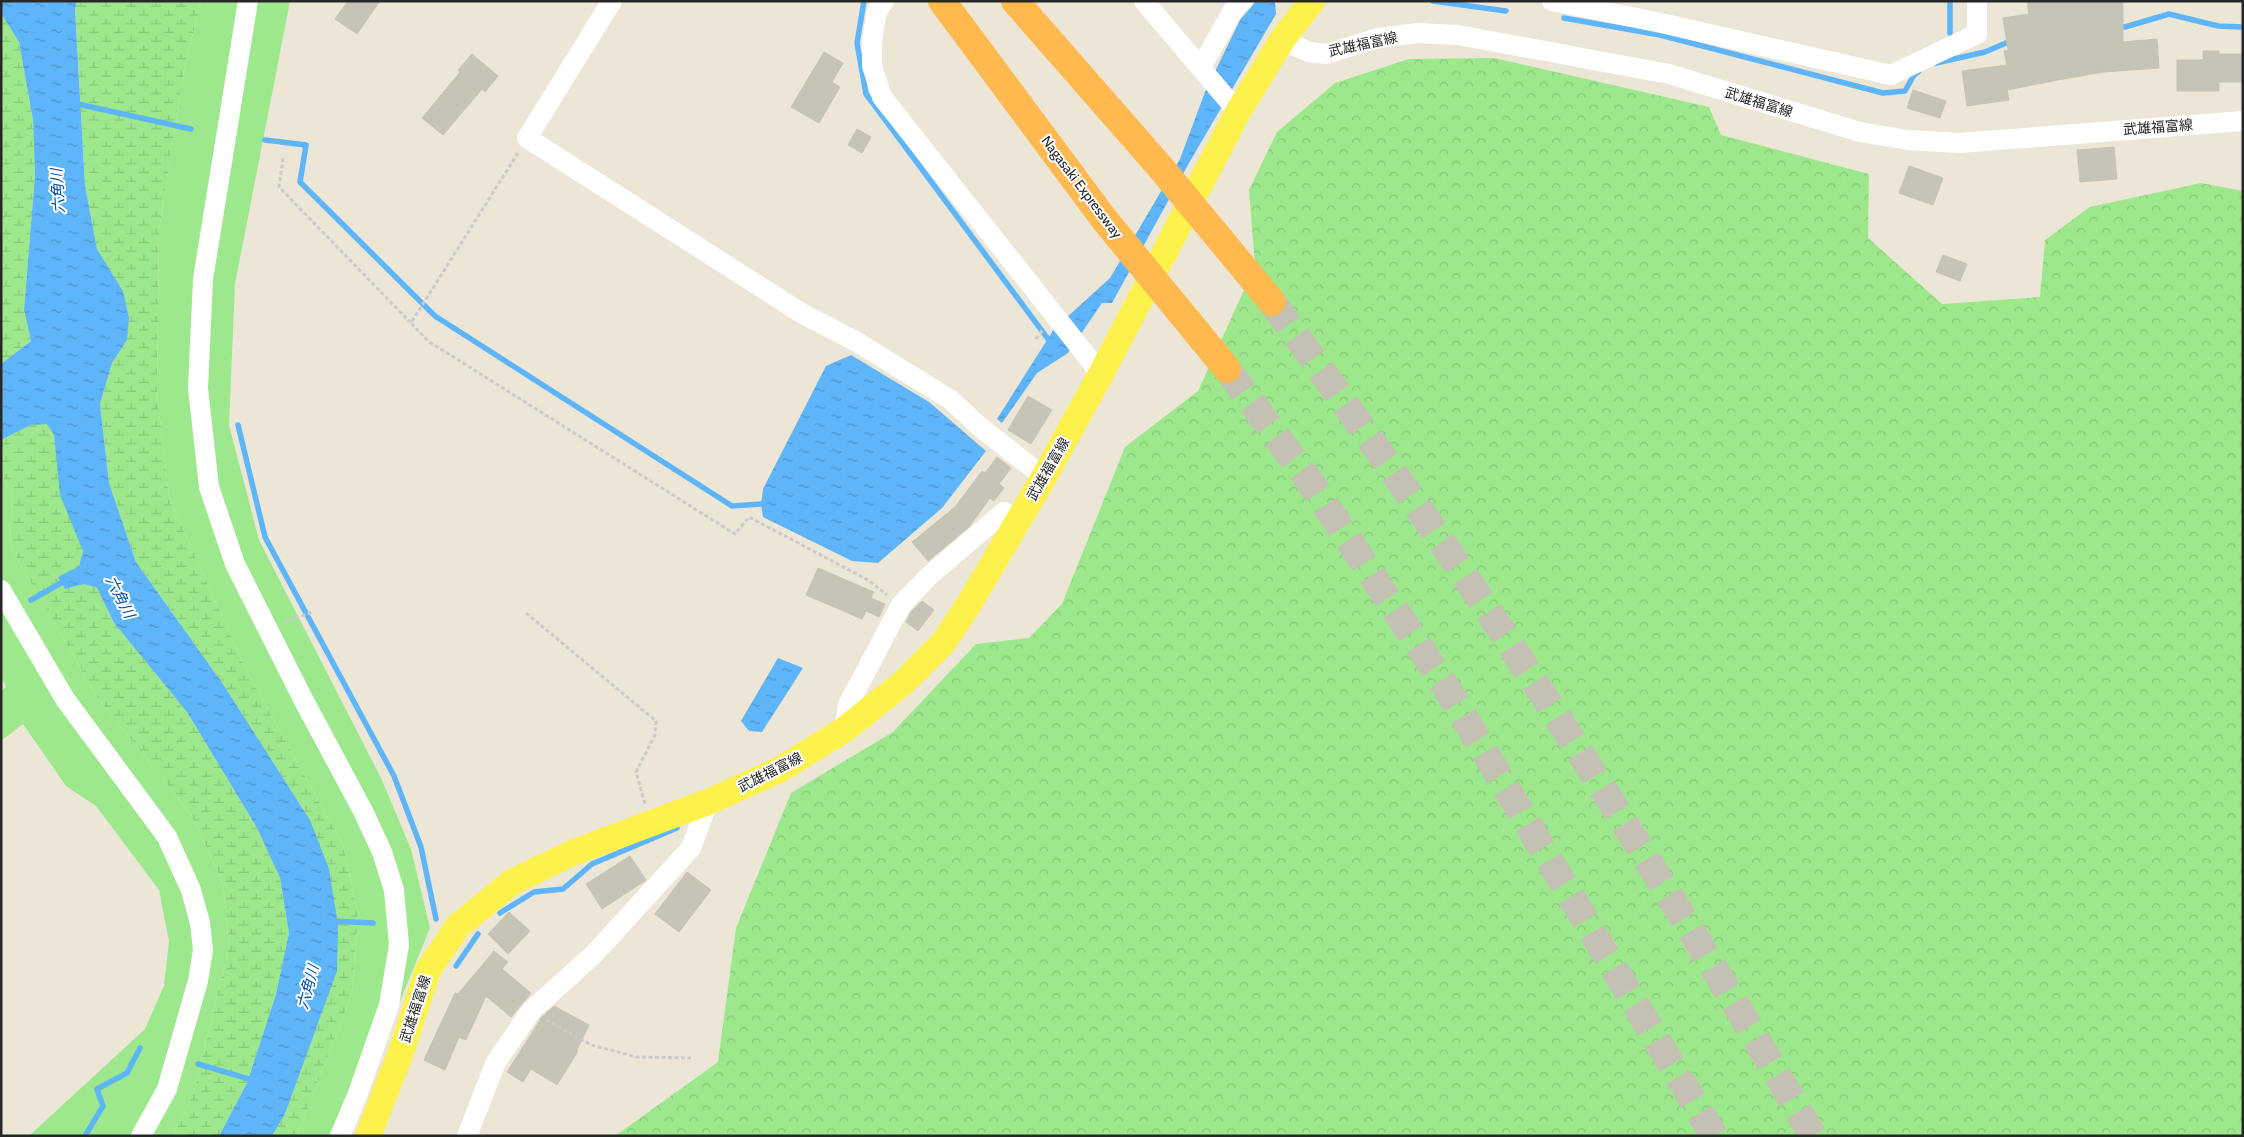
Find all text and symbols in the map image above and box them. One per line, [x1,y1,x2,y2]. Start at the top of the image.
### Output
street label: 武雄福富線 [1327,28,1399,60]
street label: 武雄福富線 [1723,83,1795,121]
street label: 武雄福富線 [2122,116,2194,138]
street label: Nagasaki Expressway [1038,132,1126,242]
water label: 六角川 [47,166,69,214]
street label: 武雄福富線 [1023,434,1073,504]
water label: 六角川 [102,573,139,623]
street label: 武雄福富線 [735,748,805,796]
water label: 六角川 [293,961,323,1011]
street label: 武雄福富線 [396,973,434,1045]

